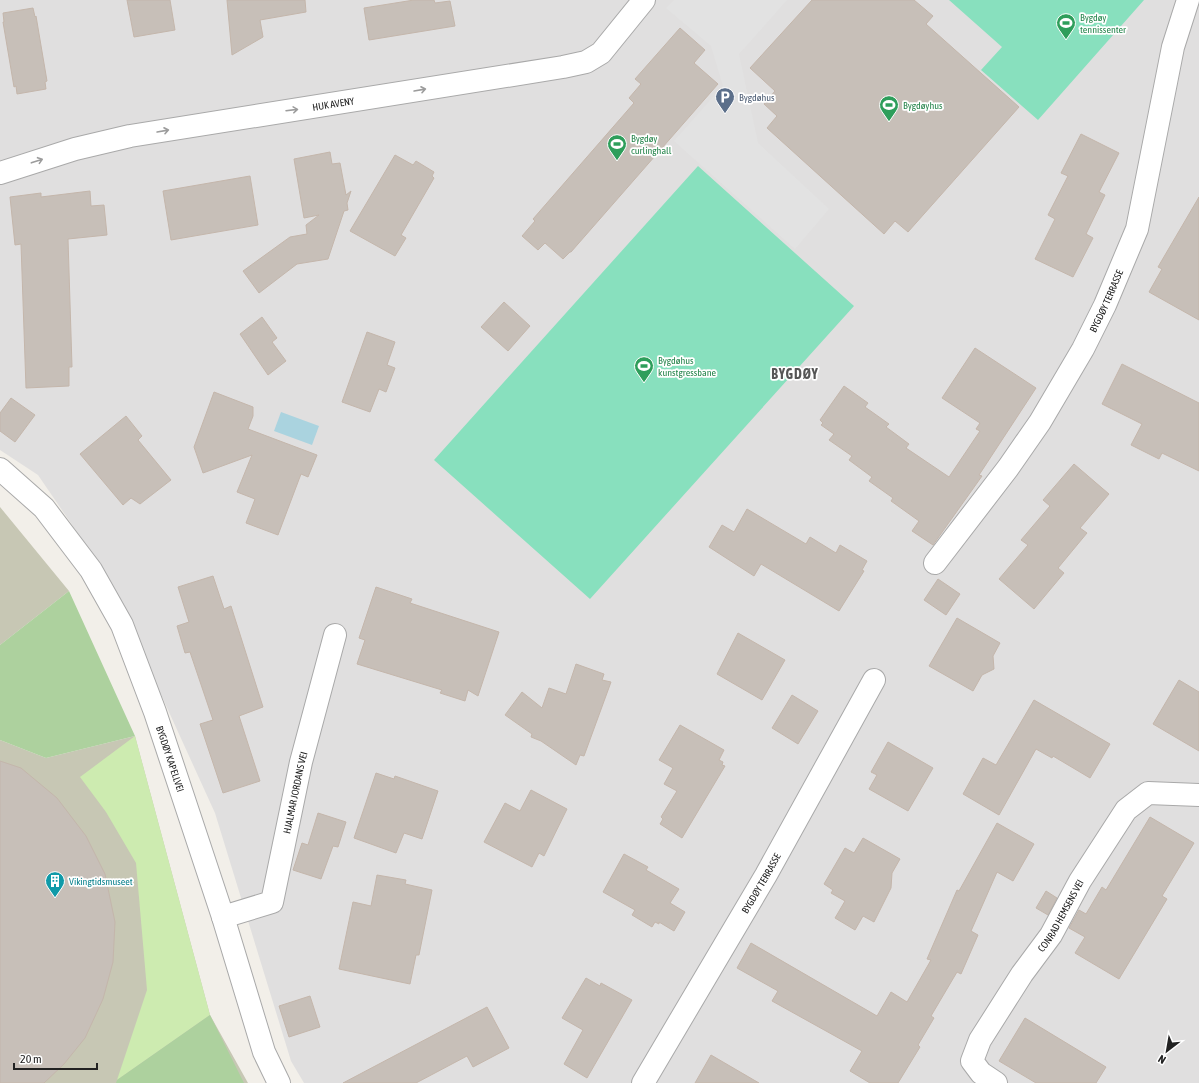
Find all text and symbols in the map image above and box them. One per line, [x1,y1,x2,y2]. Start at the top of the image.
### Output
sports icon: Bygdøy tennissenter [1055,12,1077,40]
place label: Bygdøy tennissenter [1080,12,1127,35]
one-way arrow [413,86,426,94]
parking icon: Bygdøhus [714,86,736,114]
place label: Bygdøhus [739,92,775,103]
sports icon: Bygdøyhus [878,94,900,122]
street label: HUK AVENY [311,95,355,112]
place label: Bygdøyhus [903,100,943,111]
one-way arrow [285,106,298,114]
one-way arrow [156,126,169,134]
sports icon: Bygdøy curlinghall [606,133,628,161]
place label: Bygdøy curlinghall [631,133,672,156]
one-way arrow [30,157,43,164]
street label: BYGDØY TERRASSE [1087,267,1125,334]
sports icon: Bygdøhus kunstgressbane [633,355,655,383]
place label: Bygdøhus kunstgressbane [658,355,717,378]
district label: BYGDØY [771,366,819,382]
street label: BYGDØY KAPELLVEI [154,724,187,793]
street label: HJALMAR JORDANS VEI [281,750,309,835]
street label: BYGDØY TERRASSE [739,851,783,915]
building icon: Vikingtidsmuseet [44,870,66,898]
place label: Vikingtidsmuseet [69,876,133,887]
street label: CONRAD HEMSENS VEI [1035,877,1085,954]
north arrow [1147,1031,1187,1071]
scale bar [14,1045,97,1071]
text: 20 m [20,1052,42,1066]
text: N [1156,1053,1168,1066]

